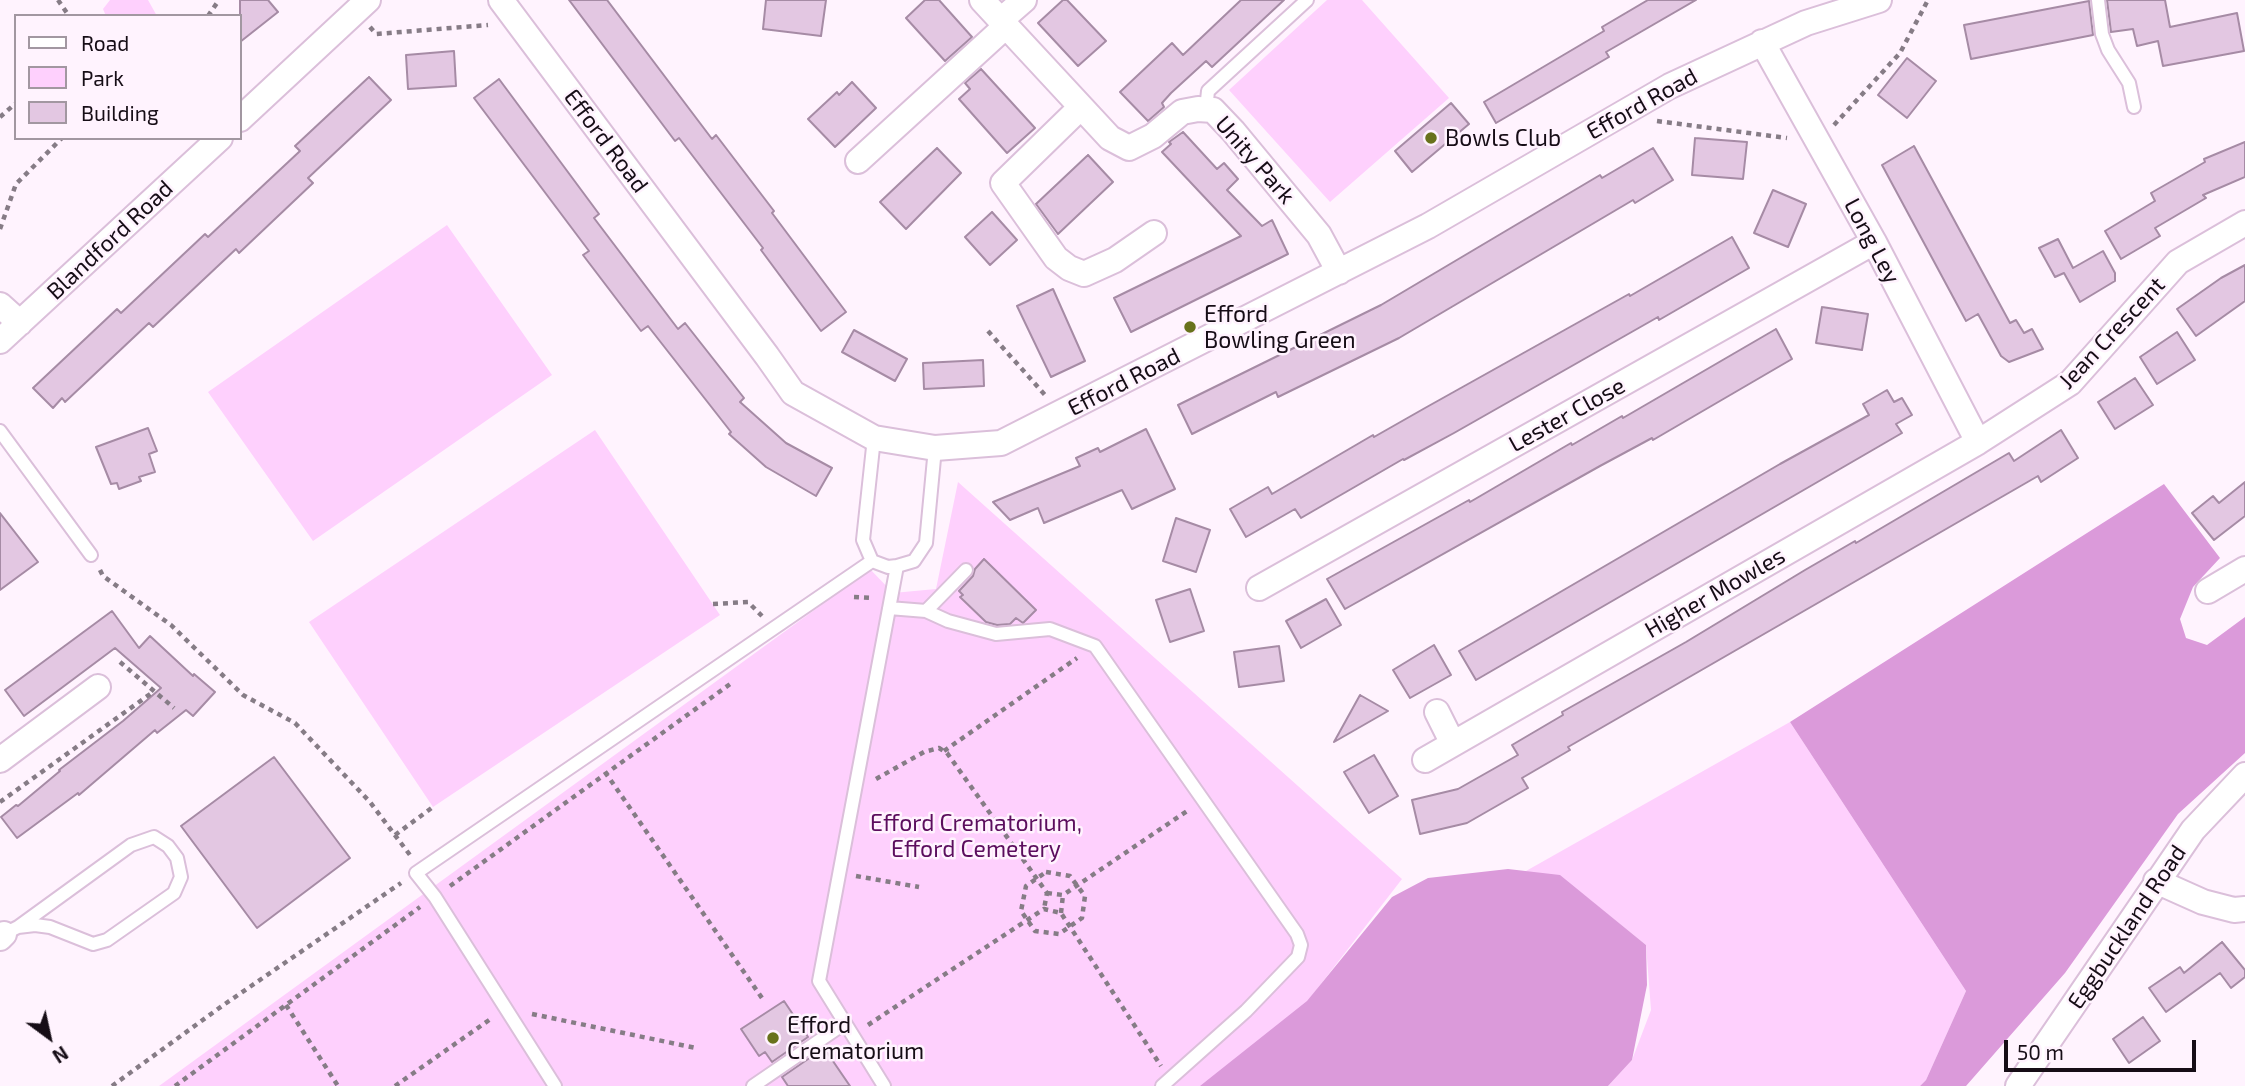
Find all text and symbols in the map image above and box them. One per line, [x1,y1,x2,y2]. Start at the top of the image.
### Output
legend [14,14,242,140]
text: Road [81,30,129,55]
street label: Efford Road [1582,62,1702,146]
text: Park [81,65,124,90]
street label: Efford Road [558,84,654,198]
text: Building [81,100,159,125]
street label: Unity Park [1209,110,1301,210]
place label: Bowls Club [1445,124,1561,152]
marker: Bowls Club [1423,130,1439,146]
street label: Blandford Road [41,175,179,305]
street label: Long Ley [1838,194,1906,288]
street label: Jean Crescent [2053,271,2171,395]
place label: Efford Bowling Green [1204,300,1356,354]
marker: Efford Bowling Green [1182,319,1198,335]
street label: Efford Road [1063,342,1185,422]
street label: Lester Close [1504,372,1630,458]
street label: Higher Mowles [1640,542,1790,644]
park label: Efford Crematorium, Efford Cemetery [870,809,1082,863]
street label: Eggbuckland Road [2062,840,2192,1014]
north arrow [14,1002,84,1072]
place label: Efford Crematorium [787,1011,924,1065]
scale bar [2007,1026,2200,1070]
marker: Efford Crematorium [765,1030,781,1046]
text: 50 m [2017,1039,2064,1064]
text: N [49,1042,73,1068]

